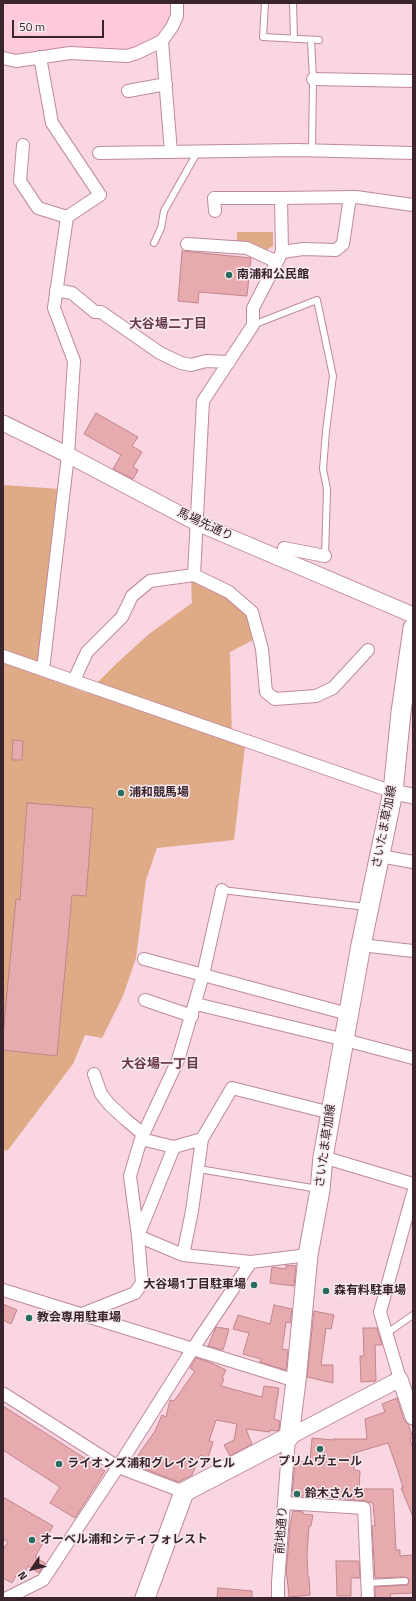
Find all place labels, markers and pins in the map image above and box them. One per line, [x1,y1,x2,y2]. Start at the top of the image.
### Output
place label: 南浦和公民館 [237,268,309,282]
marker: 南浦和公民館 [224,270,234,280]
place label: 浦和競馬場 [129,786,189,800]
marker: 浦和競馬場 [116,788,126,798]
place label: 大谷場1丁目駐車場 [143,1278,246,1292]
marker: 大谷場1丁目駐車場 [249,1280,259,1290]
place label: 森有料駐車場 [334,1284,406,1298]
marker: 森有料駐車場 [321,1286,331,1296]
place label: 教会専用駐車場 [37,1311,121,1325]
marker: 教会専用駐車場 [24,1313,34,1323]
marker: プリムヴェール [315,1444,325,1454]
place label: プリムヴェール [278,1455,362,1469]
place label: ライオンズ浦和グレイシアヒル [67,1457,235,1471]
marker: ライオンズ浦和グレイシアヒル [54,1459,64,1469]
place label: 鈴木さんち [305,1487,365,1501]
marker: 鈴木さんち [292,1489,302,1499]
place label: オーベル浦和シティフォレスト [40,1533,208,1547]
marker: オーベル浦和シティフォレスト [27,1535,37,1545]

